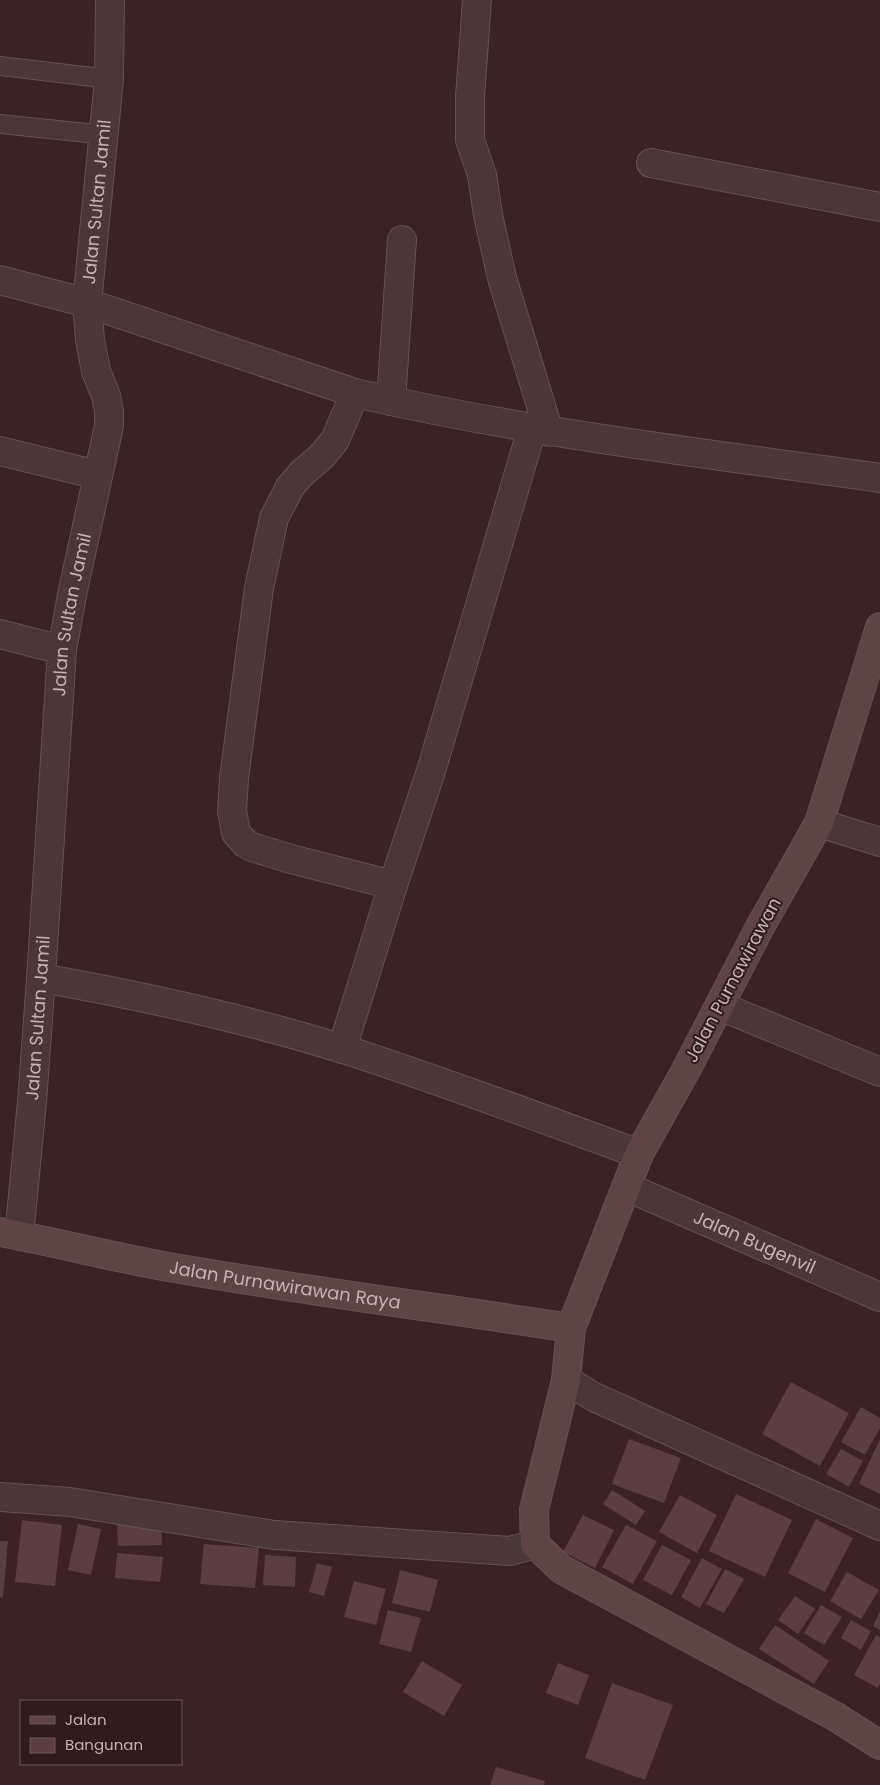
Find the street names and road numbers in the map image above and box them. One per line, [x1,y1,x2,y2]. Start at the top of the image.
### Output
street label: Jalan Sultan Jamil [76,118,117,285]
street label: Jalan Sultan Jamil [46,530,97,697]
street label: Jalan Purnawirawan [678,893,787,1067]
street label: Jalan Sultan Jamil [19,934,56,1101]
street label: Jalan Bugenvil [690,1204,820,1280]
street label: Jalan Purnawirawan Raya [167,1254,402,1315]

